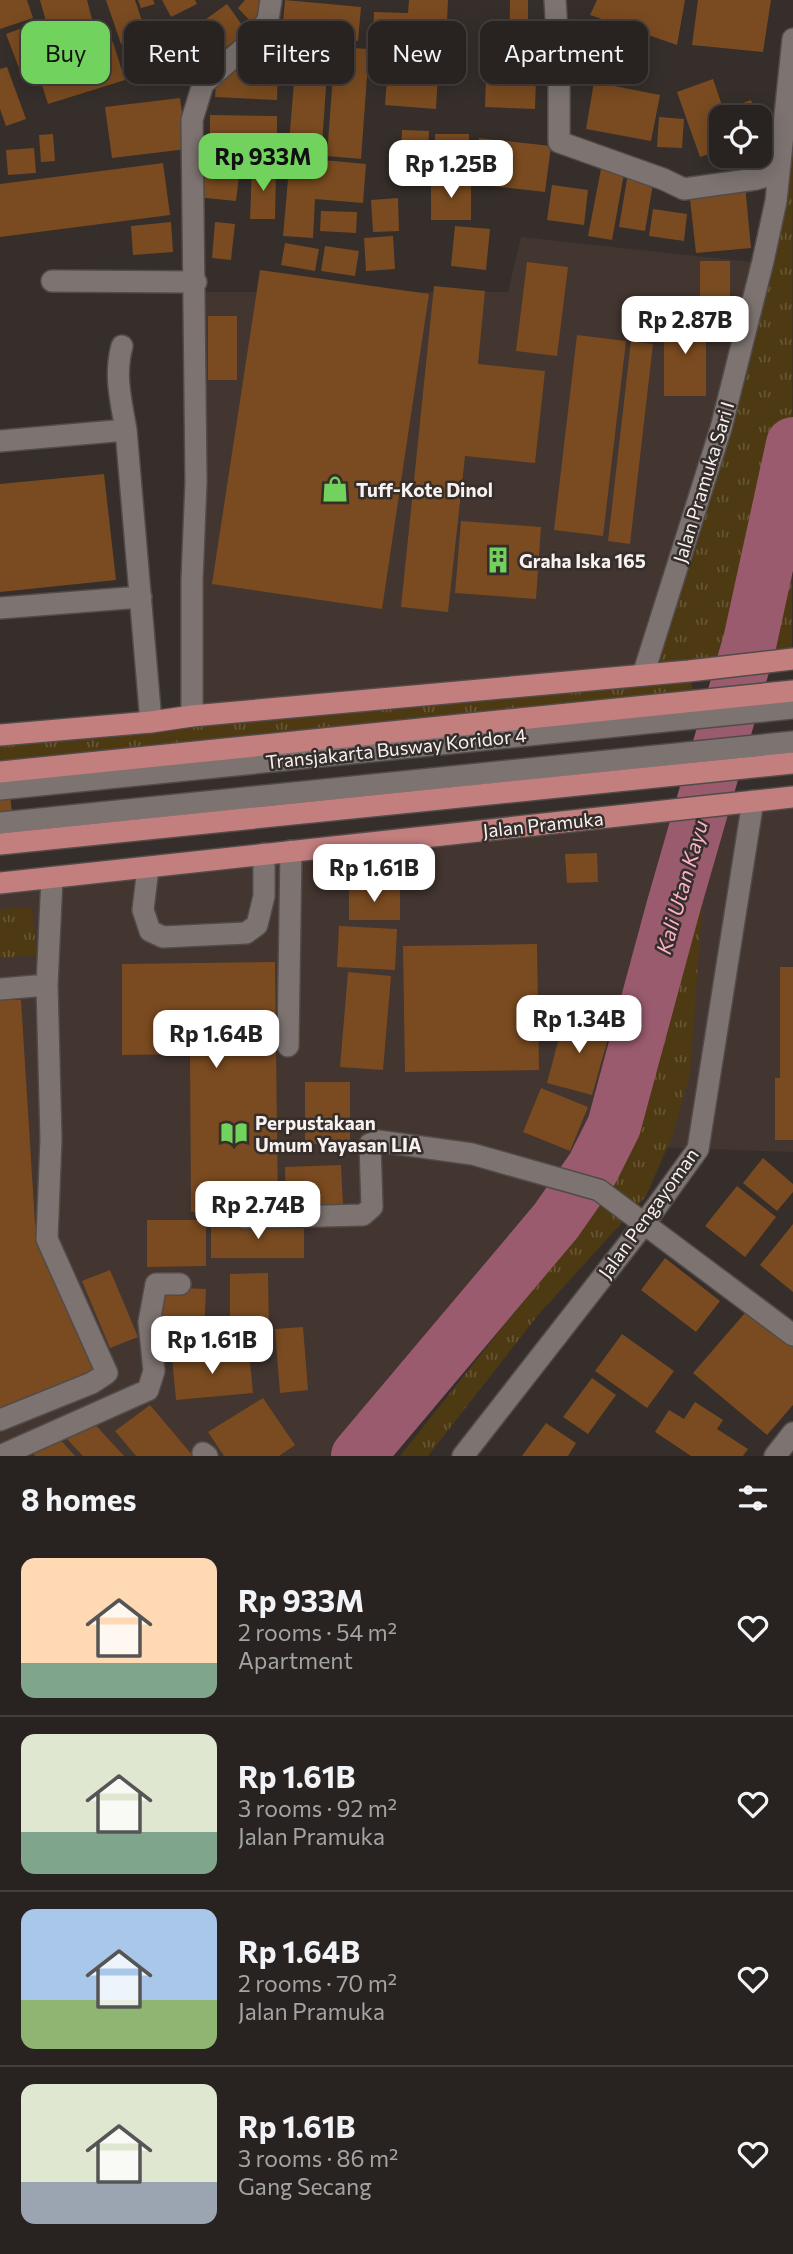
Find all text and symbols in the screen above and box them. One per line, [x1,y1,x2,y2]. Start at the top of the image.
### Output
chip: Buy [21,21,110,84]
chip: Rent [124,21,224,84]
chip: Filters [238,21,354,84]
chip: New [368,21,466,84]
chip: Apartment [480,21,648,84]
map controls [709,105,772,168]
button: locate [709,105,772,168]
pin: Rp 933M [198,134,328,193]
pin: Rp 1.25B [379,140,523,200]
text: Rp 933M [215,142,311,170]
text: Rp 1.25B [405,149,497,177]
pin: Rp 2.87B [613,296,757,356]
text: Rp 2.87B [638,305,732,333]
street label: Jalan Pramuka Sari I [668,399,738,565]
shop icon: Tuff-Kote Dinol [320,474,350,504]
place label: Tuff-Kote Dinol [356,478,493,501]
building icon: Graha Iska 165 [483,545,513,575]
place label: Graha Iska 165 [519,549,646,572]
street label: Transjakarta Busway Koridor 4 [265,723,527,773]
street label: Jalan Pramuka [481,806,605,842]
water label: Kali Utan Kayu [650,817,712,957]
pin: Rp 1.61B [302,844,446,904]
text: Rp 1.61B [329,853,419,881]
pin: Rp 1.34B [507,996,651,1055]
text: Rp 1.34B [532,1004,626,1032]
pin: Rp 1.64B [144,1010,288,1070]
text: Rp 1.64B [169,1019,263,1047]
place label: Perpustakaan Umum Yayasan LIA [255,1111,422,1156]
library icon: Perpustakaan Umum Yayasan LIA [219,1118,249,1148]
street label: Jalan Pengayoman [593,1143,703,1283]
pin: Rp 2.74B [186,1182,330,1241]
text: Rp 2.74B [211,1190,305,1218]
pin: Rp 1.61B [140,1316,284,1376]
text: Rp 1.61B [167,1325,257,1353]
icon: filters [734,1479,772,1517]
text: 8 homes [21,1480,137,1517]
text: Rp 933M [238,1581,364,1618]
icon: home [77,1586,161,1670]
icon: heart [734,1609,772,1647]
text: 2 rooms · 54 m² [238,1618,397,1646]
text: Apartment [238,1646,353,1674]
text: Rp 1.61B [238,1757,355,1794]
icon: home [77,1762,161,1846]
icon: heart [734,1785,772,1823]
text: 3 rooms · 92 m² [238,1794,397,1822]
text: Jalan Pramuka [238,1822,385,1850]
text: Rp 1.64B [238,1932,360,1969]
icon: home [77,1937,161,2021]
icon: heart [734,1960,772,1998]
text: 2 rooms · 70 m² [238,1969,397,1997]
text: Jalan Pramuka [238,1997,385,2025]
text: Rp 1.61B [238,2107,355,2144]
icon: home [77,2112,161,2196]
icon: heart [734,2135,772,2173]
text: 3 rooms · 86 m² [238,2144,398,2172]
text: Gang Secang [238,2172,372,2200]

